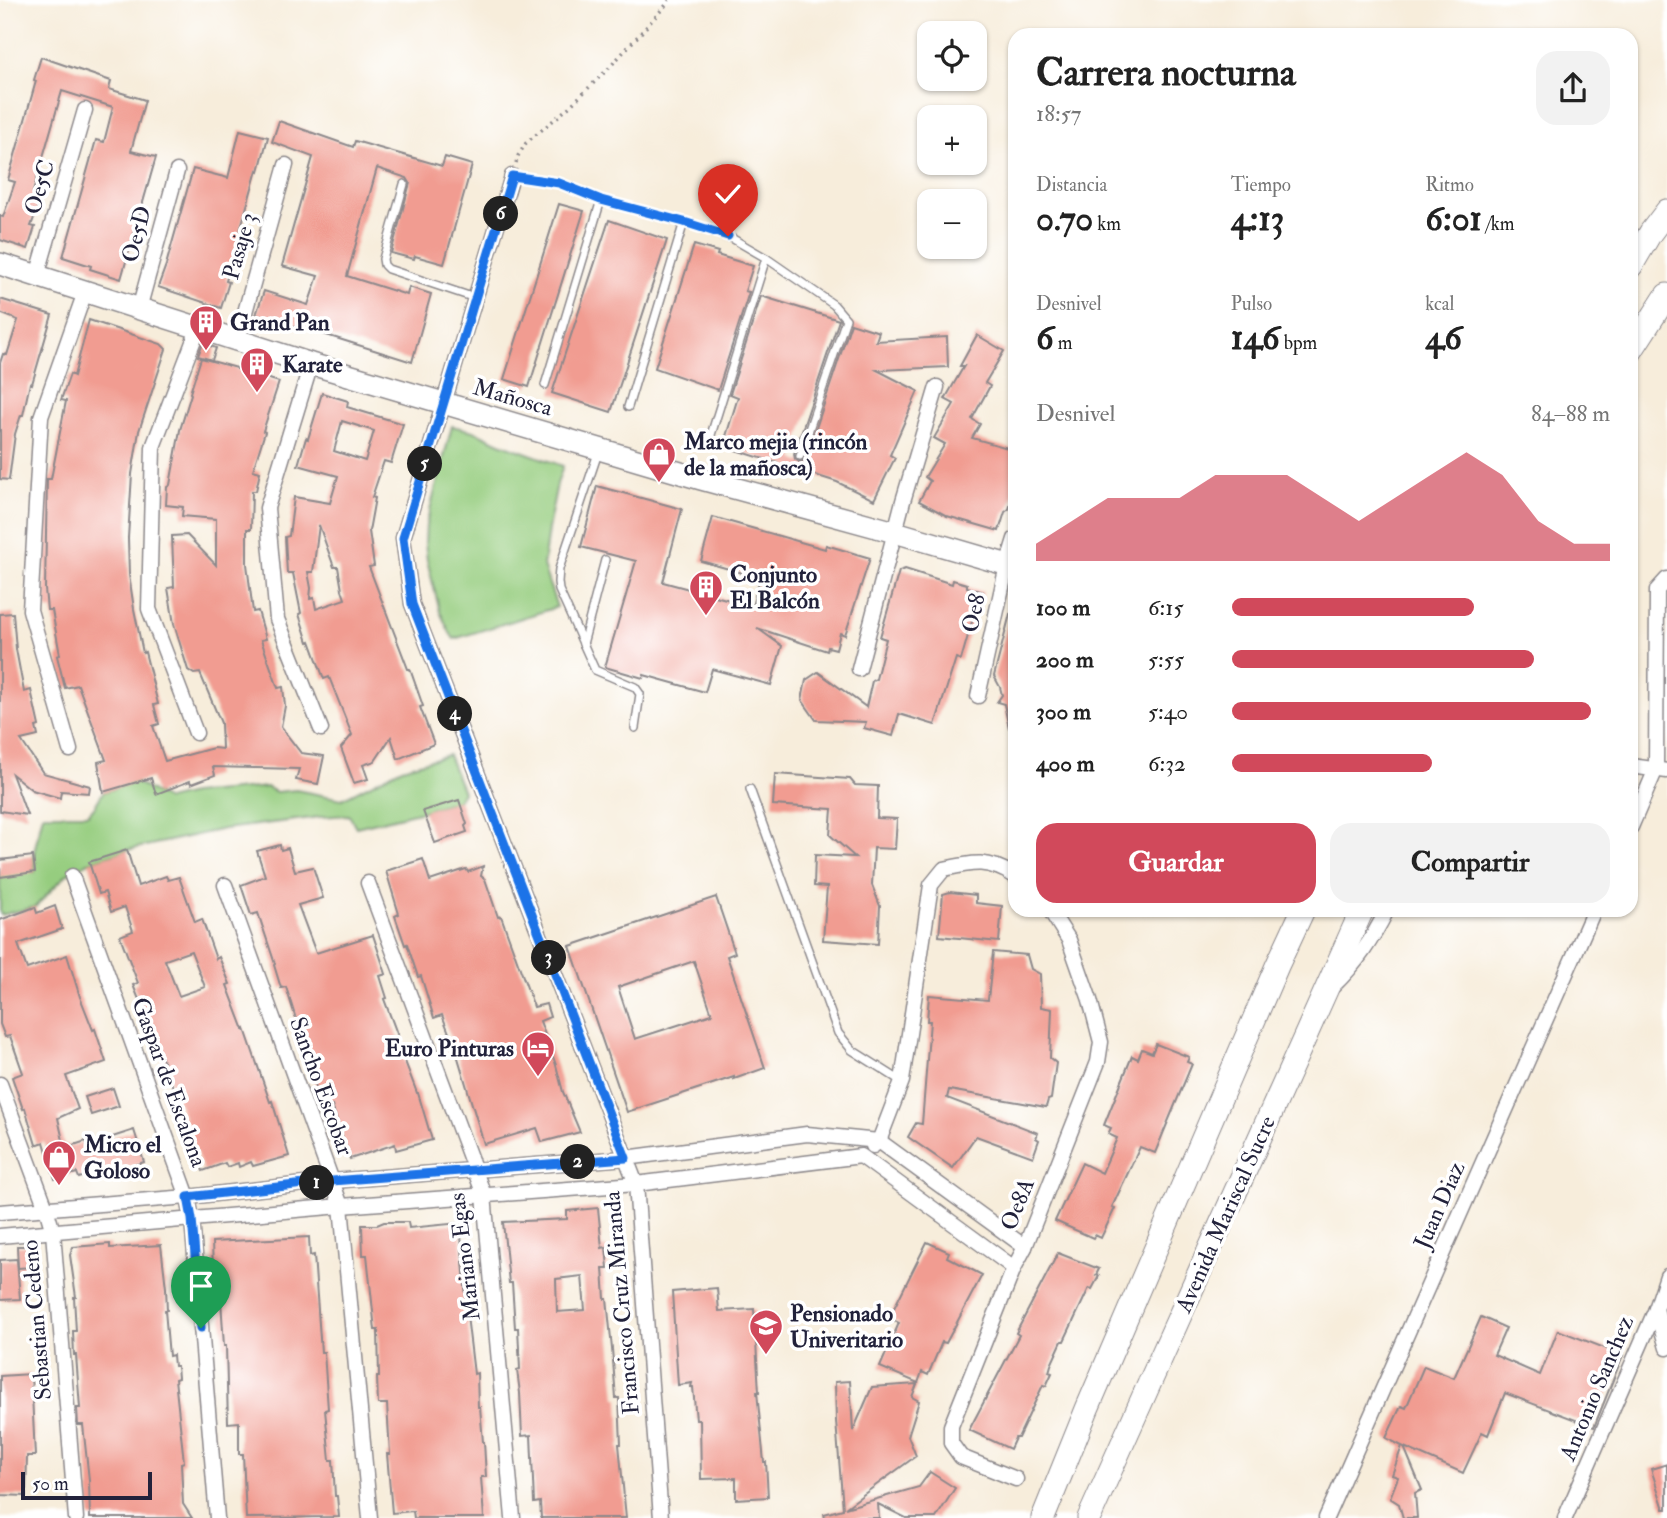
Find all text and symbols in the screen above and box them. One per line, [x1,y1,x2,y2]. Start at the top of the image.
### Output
map controls [917,21,987,259]
button: locate [917,21,987,91]
text: Carrera nocturna [1036,49,1296,97]
button: share [1536,51,1610,125]
text: 18:57 [1036,99,1081,128]
button: + [917,105,987,175]
street label: Oe5C [18,157,61,218]
pin [698,164,758,236]
text: Distancia [1036,173,1107,197]
text: Tiempo [1231,173,1291,197]
text: Ritmo [1425,173,1474,197]
icon: check [709,175,747,213]
button: − [917,189,987,259]
pin: 6 [484,196,518,232]
text: 0.70 [1036,197,1093,241]
text: 4:13 [1231,197,1284,241]
text: 6:01 [1425,197,1482,241]
text: 6 [496,201,505,225]
street label: Oe5D [115,203,158,266]
street label: Pasaje 3 [216,209,263,283]
text: km [1093,212,1121,236]
text: /km [1482,212,1515,236]
text: Desnivel [1036,292,1102,316]
text: Pulso [1231,292,1272,316]
text: kcal [1425,292,1454,316]
building icon: Grand Pan [187,303,225,352]
place label: Grand Pan [230,308,330,337]
text: 6 [1036,316,1054,360]
text: 146 [1231,316,1280,360]
text: 46 [1425,316,1462,360]
text: m [1054,331,1072,355]
text: bpm [1280,331,1317,355]
building icon: Karate [238,345,276,394]
place label: Karate [282,350,343,379]
street label: Mañosca [470,372,556,423]
text: Desnivel [1036,399,1115,428]
text: 84–88 m [1531,399,1610,428]
place label: Marco mejia (rincón de la mañosca) [683,427,868,482]
shop icon: Marco mejia (rincón de la mañosca) [640,435,678,484]
pin: 5 [408,447,442,482]
text: 5 [420,451,429,475]
place label: Conjunto El Balcón [730,560,820,615]
building icon: Conjunto El Balcón [687,568,725,617]
street label: Oe8 [955,591,992,635]
text: 100 m [1036,593,1090,622]
text: 6:15 [1148,593,1184,622]
text: 200 m [1036,645,1094,674]
text: 5:55 [1148,645,1184,674]
pin: 4 [438,696,472,732]
text: 300 m [1036,697,1091,726]
text: 5:40 [1148,697,1188,726]
text: 4 [449,701,460,725]
text: 400 m [1036,749,1095,778]
text: 6:32 [1148,749,1186,778]
button: Guardar [1036,823,1316,903]
button: Compartir [1330,823,1610,903]
pin: 3 [532,940,566,976]
text: 3 [545,945,552,969]
street label: Gaspar de Escalona [124,993,214,1172]
street label: Sancho Escobar [283,1013,360,1160]
hotel icon: Euro Pinturas [519,1029,557,1078]
place label: Euro Pinturas [385,1034,514,1063]
street label: Avenida Mariscal Sucre [1169,1111,1282,1318]
place label: Micro el Goloso [83,1130,163,1185]
shop icon: Micro el Goloso [40,1138,78,1187]
pin: 2 [560,1144,596,1180]
text: 2 [573,1149,582,1173]
street label: Juan Diaz [1407,1157,1471,1254]
pin: 1 [300,1166,334,1200]
text: 1 [313,1170,320,1194]
street label: Oe8A [994,1173,1041,1235]
street label: Francisco Cruz Miranda [597,1190,646,1416]
street label: Mariano Egas [442,1191,487,1323]
street label: Sebastian Cedeno [15,1238,58,1401]
pin [171,1256,231,1328]
icon: arrive [182,1267,220,1305]
place label: Pensionado Univeritario [790,1299,903,1354]
school or university icon: Pensionado Univeritario [747,1307,785,1356]
street label: Antonio Sanchez [1553,1311,1640,1466]
scale bar [21,1469,152,1501]
text: 50 m [32,1472,69,1496]

